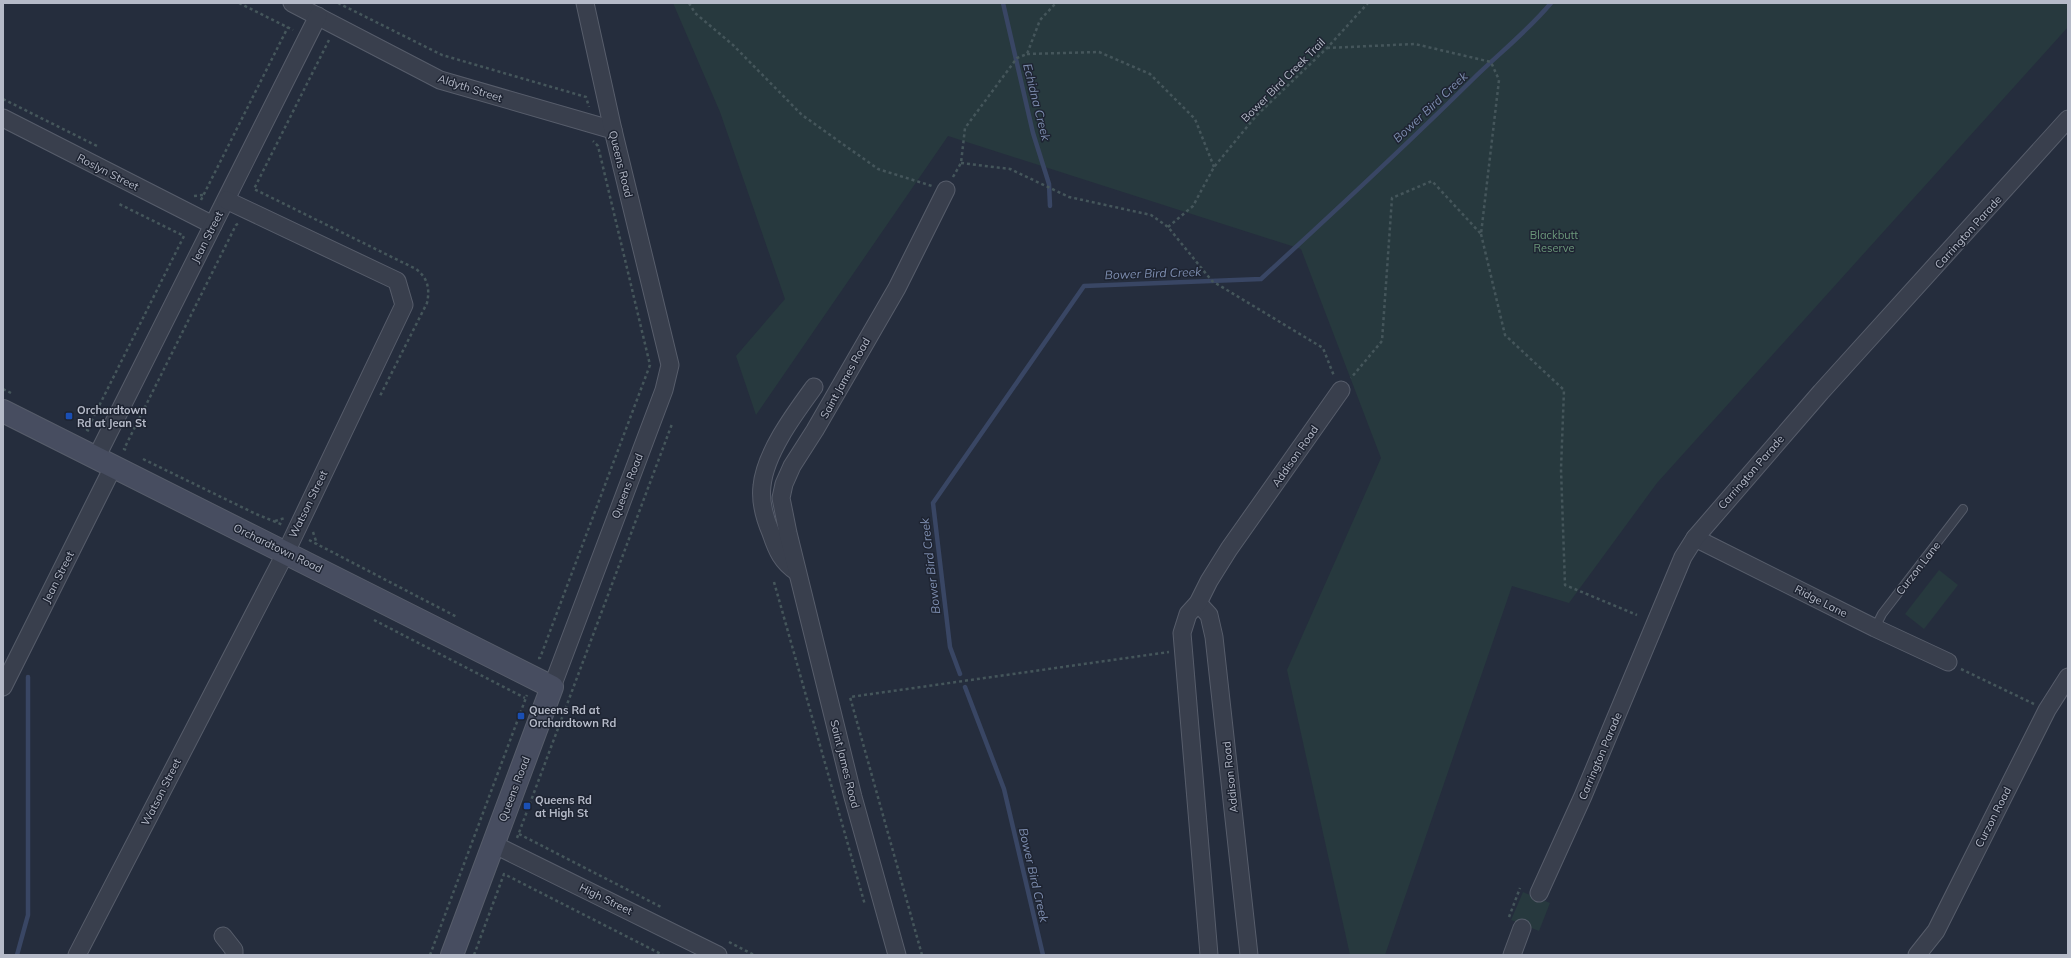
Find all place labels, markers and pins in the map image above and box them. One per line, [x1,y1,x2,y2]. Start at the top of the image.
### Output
place label: Orchardtown Rd at Jean St [77,403,147,430]
marker: Orchardtown Rd at Jean St [64,411,74,421]
place label: Queens Rd at Orchardtown Rd [529,703,616,730]
marker: Queens Rd at Orchardtown Rd [516,711,526,721]
place label: Queens Rd at High St [535,793,592,820]
marker: Queens Rd at High St [522,801,532,811]

